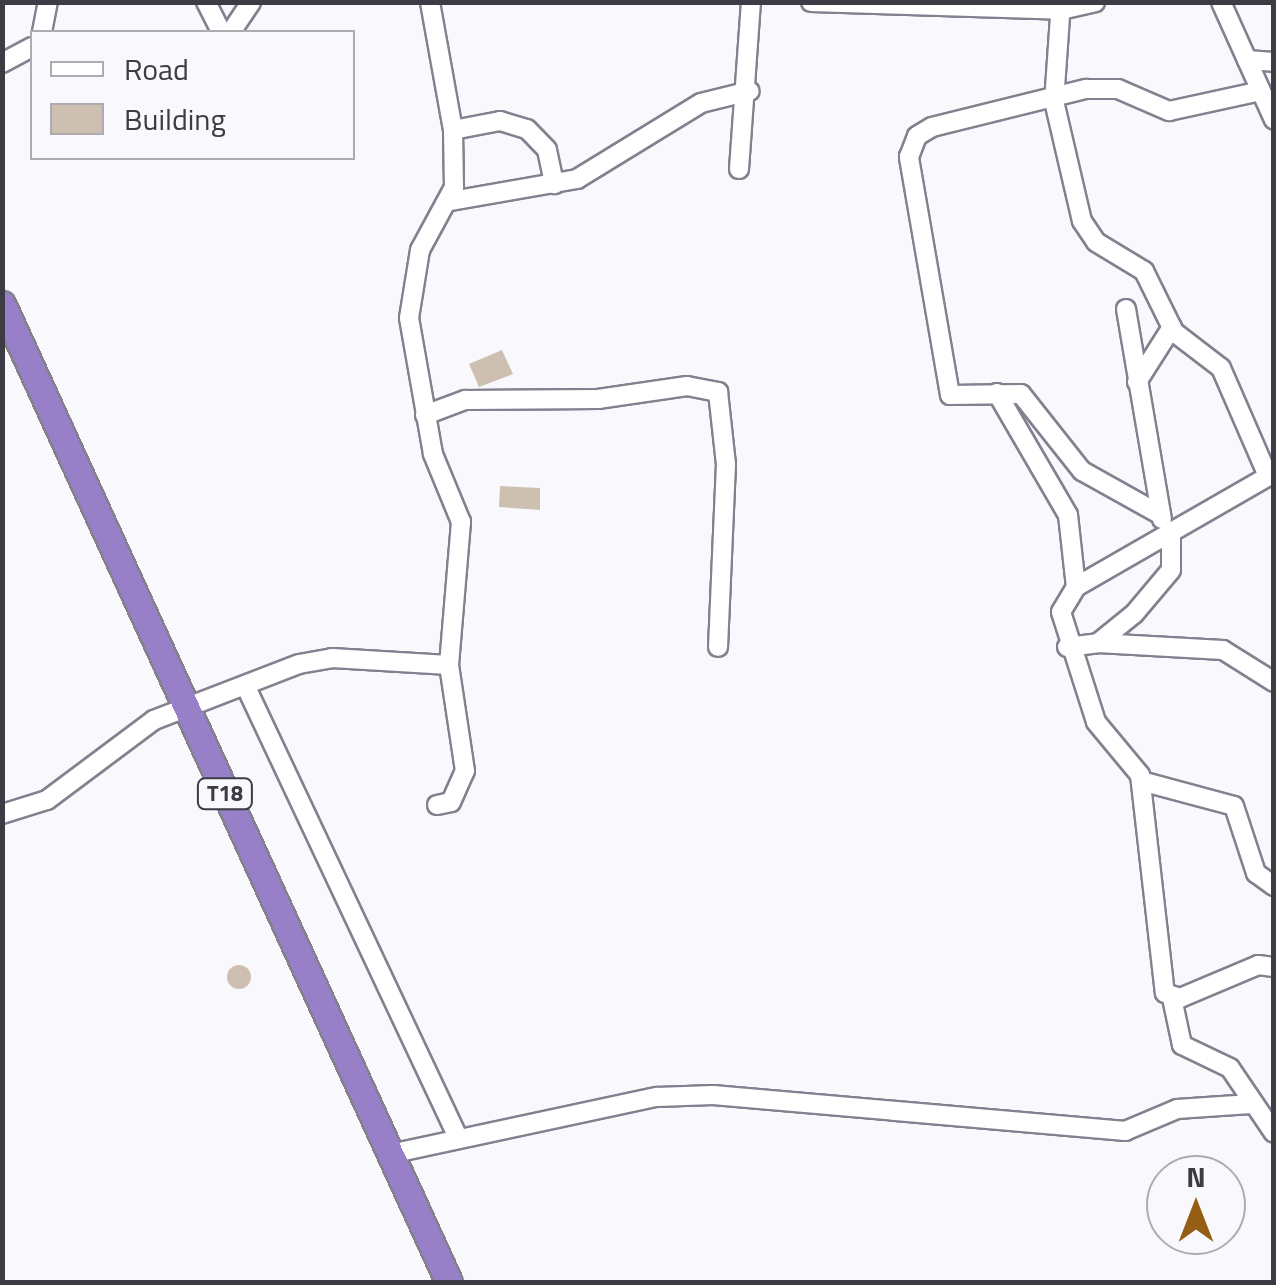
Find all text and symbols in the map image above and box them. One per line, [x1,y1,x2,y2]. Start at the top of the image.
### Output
legend [30,30,355,160]
text: Road [124,46,189,92]
text: Building [124,96,226,142]
road number: T18 [195,777,255,811]
north arrow [1146,1155,1246,1255]
text: N [1186,1155,1206,1198]

